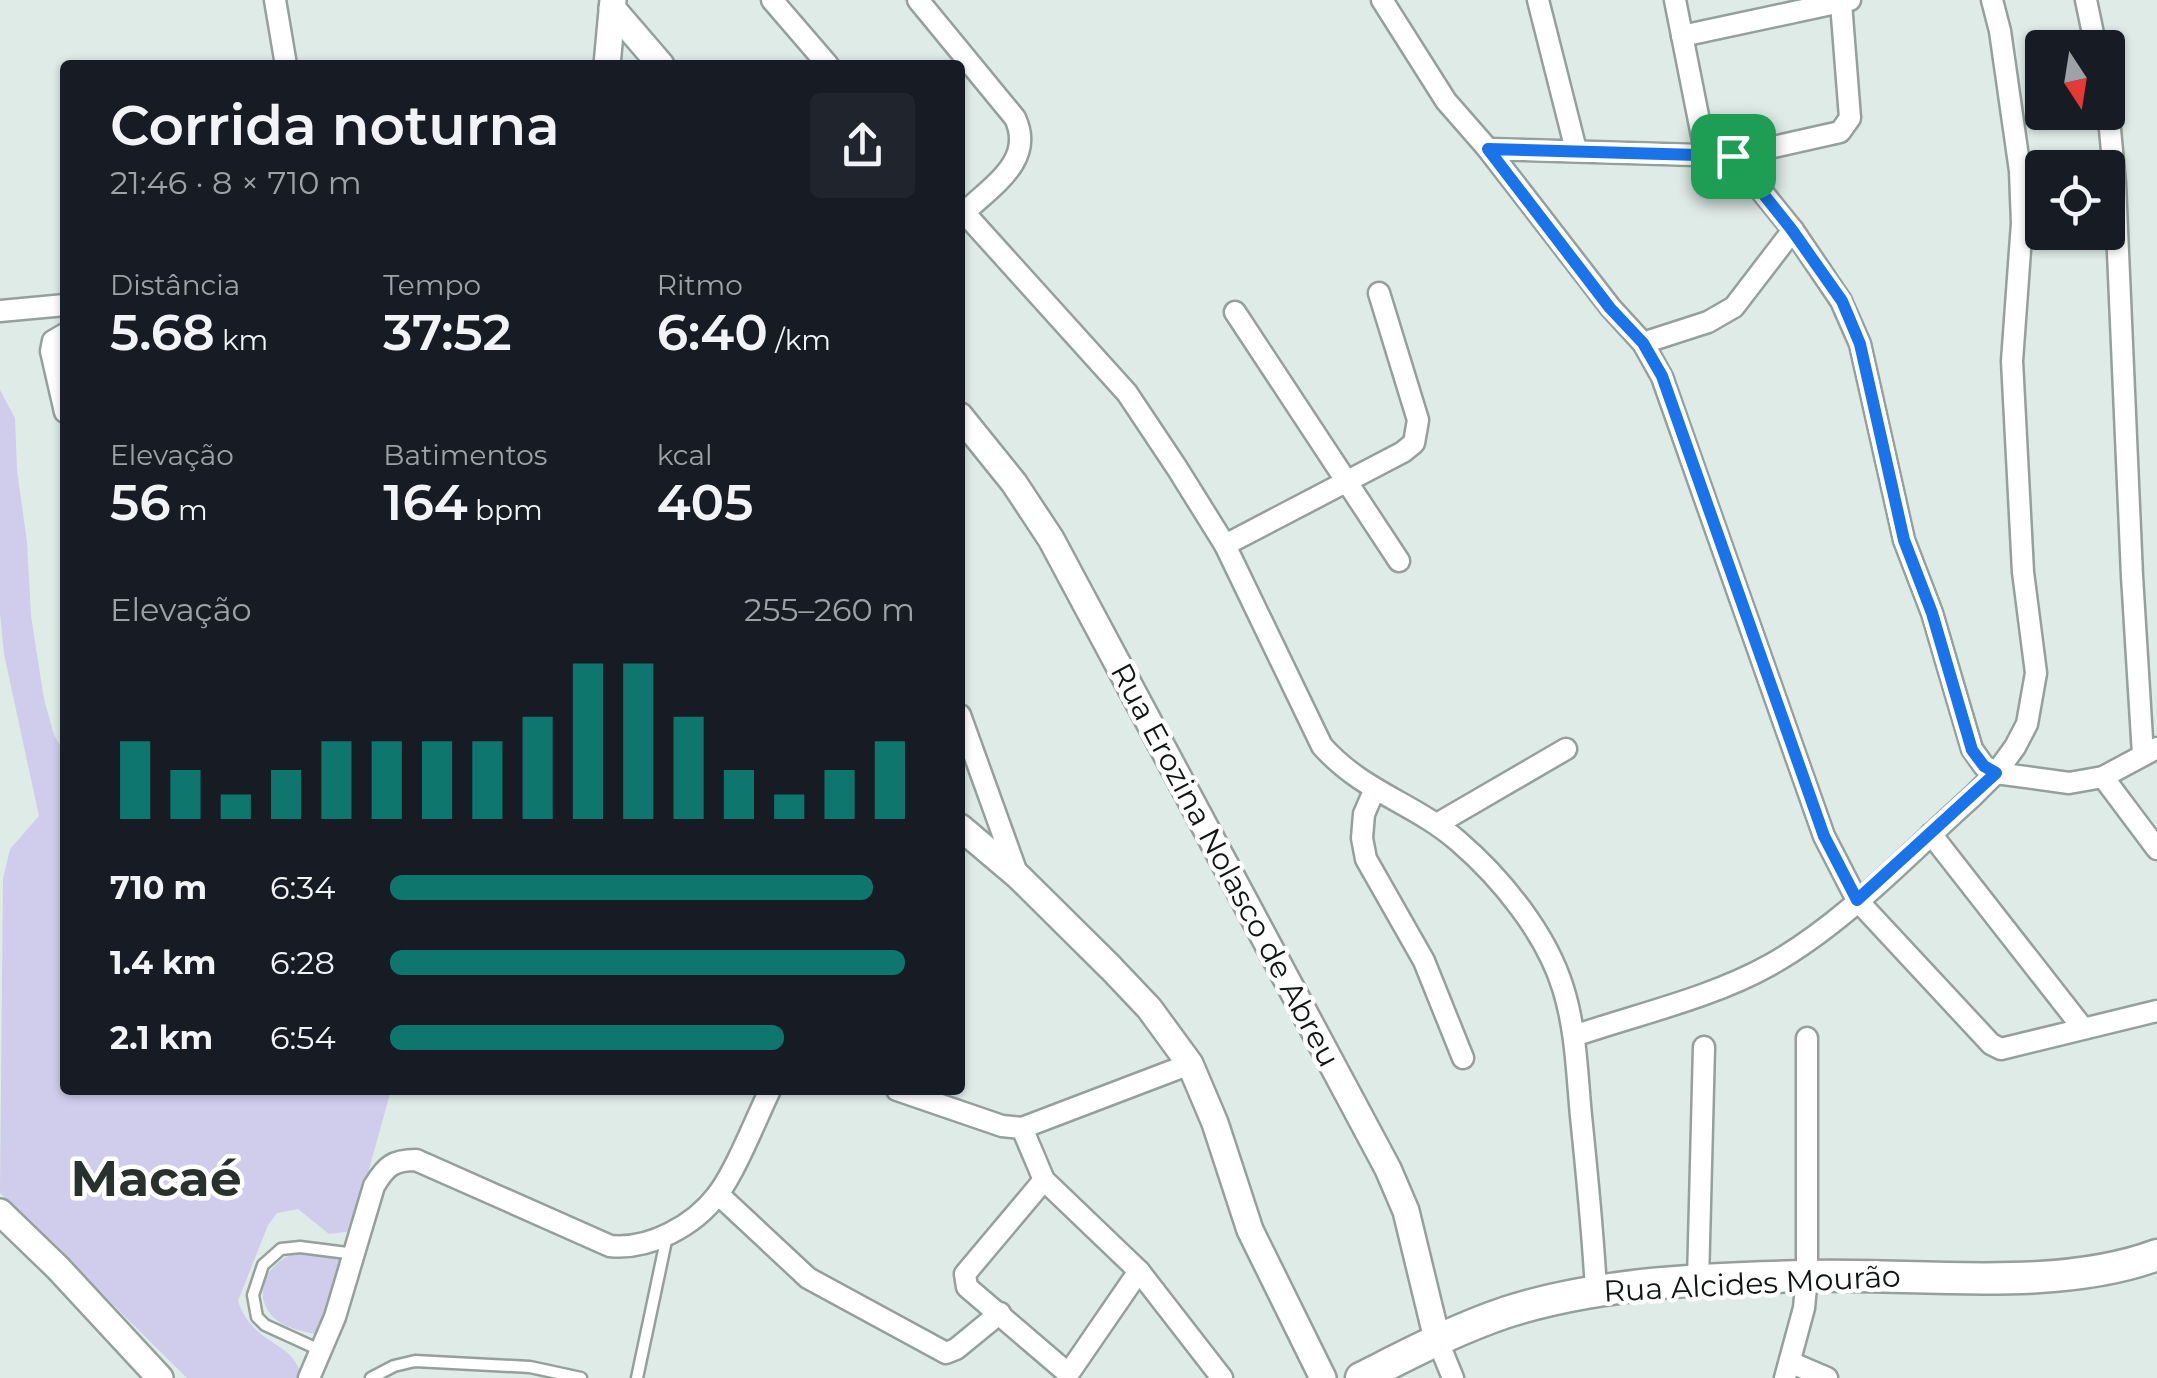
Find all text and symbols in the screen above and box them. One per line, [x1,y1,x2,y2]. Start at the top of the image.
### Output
north arrow [2025,30,2125,130]
map controls [2025,30,2125,250]
text: Corrida noturna [110,92,560,159]
button: share [810,93,915,198]
pin [1691,114,1776,199]
icon: arrive [1706,129,1761,184]
button: locate [2025,150,2125,250]
text: 21:46 · 8 × 710 m [110,163,362,202]
text: Distância [110,268,240,302]
text: Tempo [383,268,481,302]
text: Ritmo [657,268,743,302]
text: 5.68 [110,302,215,363]
text: 37:52 [383,302,512,363]
text: 6:40 [657,302,768,363]
text: km [215,323,268,357]
text: /km [768,323,831,357]
text: Elevação [110,438,234,472]
text: Batimentos [383,438,547,472]
text: kcal [657,438,713,472]
text: 56 [110,472,171,533]
text: 164 [383,472,468,533]
text: 405 [657,472,753,533]
text: m [171,493,208,527]
text: bpm [468,493,543,527]
text: Elevação [110,590,252,629]
text: 255–260 m [744,590,915,629]
street label: Rua Erozina Nolasco de Abreu [1103,657,1348,1073]
text: 710 m [110,868,207,907]
text: 6:34 [270,868,335,907]
text: 1.4 km [110,943,216,982]
text: 6:28 [270,943,335,982]
text: 2.1 km [110,1018,213,1057]
text: 6:54 [270,1018,336,1057]
district label: Macaé [71,1148,241,1209]
street label: Rua Alcides Mourão [1602,1257,1902,1310]

